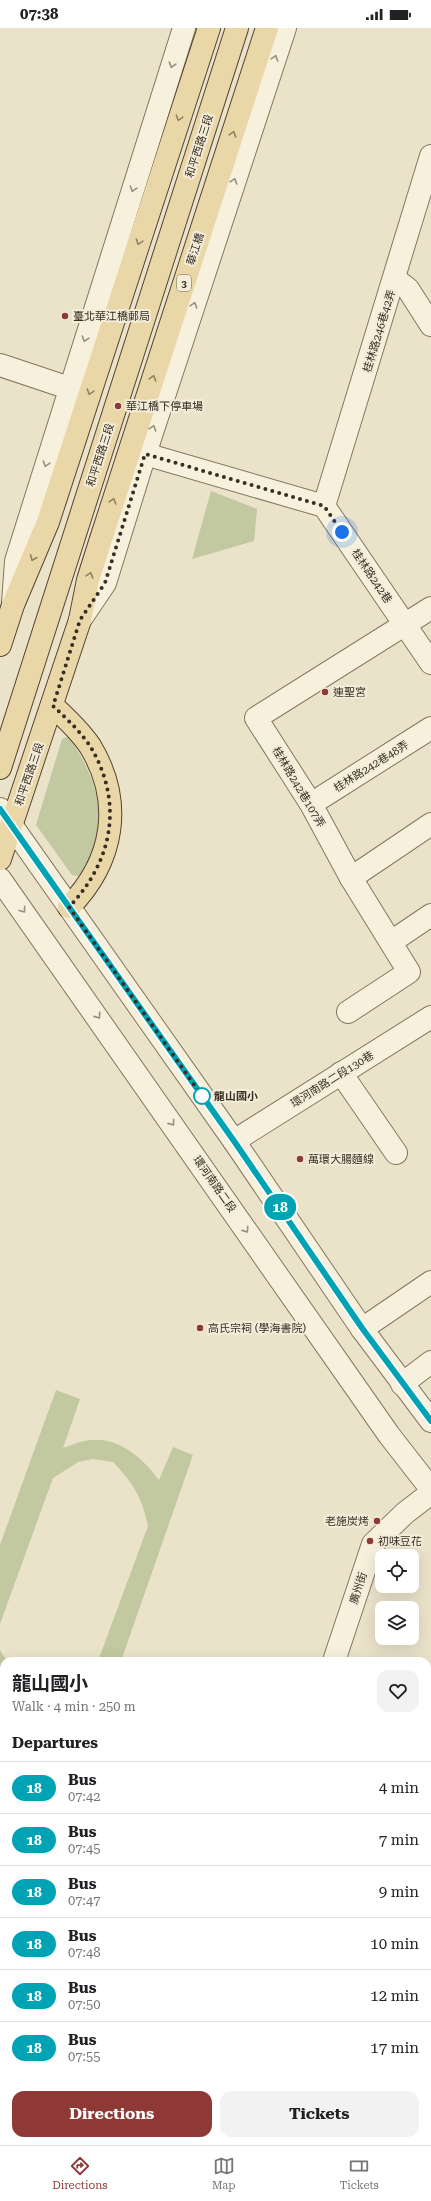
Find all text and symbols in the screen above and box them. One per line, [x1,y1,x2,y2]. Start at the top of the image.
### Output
text: 07:38 [20,5,58,23]
one-way arrow [270,54,279,61]
one-way arrow [169,61,177,68]
street label: 和平西路三段 [183,113,216,180]
one-way arrow [176,115,184,122]
one-way arrow [228,131,237,138]
one-way arrow [230,178,238,185]
one-way arrow [129,185,138,192]
street label: 華江橋 [184,231,207,267]
one-way arrow [135,238,144,245]
road number: 3 [177,275,191,291]
street label: 桂林路246巷42弄 [361,288,398,374]
one-way arrow [189,301,198,308]
place label: 臺北華江橋郵局 [73,310,150,323]
marker: 臺北華江橋郵局 [60,311,70,321]
one-way arrow [81,336,90,343]
one-way arrow [148,375,157,382]
one-way arrow [86,389,95,396]
place label: 華江橋下停車場 [126,400,203,413]
marker: 華江橋下停車場 [113,401,123,411]
street label: 和平西路三段 [84,422,117,489]
one-way arrow [148,425,157,432]
one-way arrow [42,460,51,467]
one-way arrow [108,498,117,505]
your location [332,522,352,542]
street label: 桂林路242巷 [349,547,394,606]
one-way arrow [29,554,37,561]
one-way arrow [85,572,94,579]
place label: 連聖宮 [333,686,366,699]
marker: 連聖宮 [320,687,330,697]
street label: 桂林路242巷48弄 [331,738,411,795]
street label: 和平西路三段 [13,741,46,807]
street label: 桂林路242巷107弄 [269,744,328,830]
one-way arrow [18,906,26,913]
one-way arrow [93,1012,100,1019]
street label: 環河南路二段130巷 [288,1049,376,1110]
marker: 龍山國小 [193,1087,211,1105]
place label: 龍山國小 [214,1090,258,1103]
one-way arrow [167,1119,175,1126]
place label: 萬環大腸麵線 [308,1153,374,1166]
street label: 環河南路二段 [190,1154,239,1215]
marker: 萬環大腸麵線 [295,1154,305,1164]
line badge: 18 [262,1194,298,1220]
text: 18 [272,1199,288,1215]
one-way arrow [241,1225,248,1232]
place label: 高氏宗祠 (學海書院) [208,1322,306,1335]
marker: 高氏宗祠 (學海書院) [195,1323,205,1333]
place label: 老施炭烤 [325,1515,369,1528]
marker: 老施炭烤 [372,1516,382,1526]
place label: 初味豆花 [378,1535,422,1548]
marker: 初味豆花 [365,1536,375,1546]
map controls [375,1549,419,1645]
button: locate [375,1549,419,1593]
street label: 廣州街 [347,1570,370,1606]
button: layers [375,1601,419,1645]
button: heart [377,1670,419,1712]
text: 龍山國小 [12,1672,88,1695]
text: Walk · 4 min · 250 m [12,1699,136,1714]
text: Departures [12,1734,98,1752]
text: Bus [68,1771,96,1789]
text: 4 min [379,1779,419,1797]
text: 18 [26,1780,42,1796]
text: 07:42 [68,1789,100,1804]
text: Bus [68,1823,96,1841]
text: 7 min [379,1831,419,1849]
text: 18 [26,1832,42,1848]
text: 07:45 [68,1841,100,1856]
text: Bus [68,1875,96,1893]
text: 9 min [379,1883,419,1901]
text: 18 [26,1884,42,1900]
text: 07:47 [68,1893,100,1908]
text: Bus [68,1927,96,1945]
text: 10 min [370,1935,419,1953]
text: 18 [26,1936,42,1952]
text: 07:48 [68,1945,100,1960]
text: Bus [68,1979,96,1997]
text: 12 min [370,1987,419,2005]
text: 18 [26,1988,42,2004]
text: 07:50 [68,1997,100,2012]
text: Bus [68,2031,96,2049]
text: 17 min [370,2039,419,2057]
text: 18 [26,2040,42,2056]
text: 07:55 [68,2049,100,2064]
button: Directions [12,2091,212,2137]
button: Tickets [220,2091,419,2137]
tab: Directions [52,2155,108,2192]
tab: Map [212,2155,235,2192]
tab: Tickets [340,2155,379,2192]

